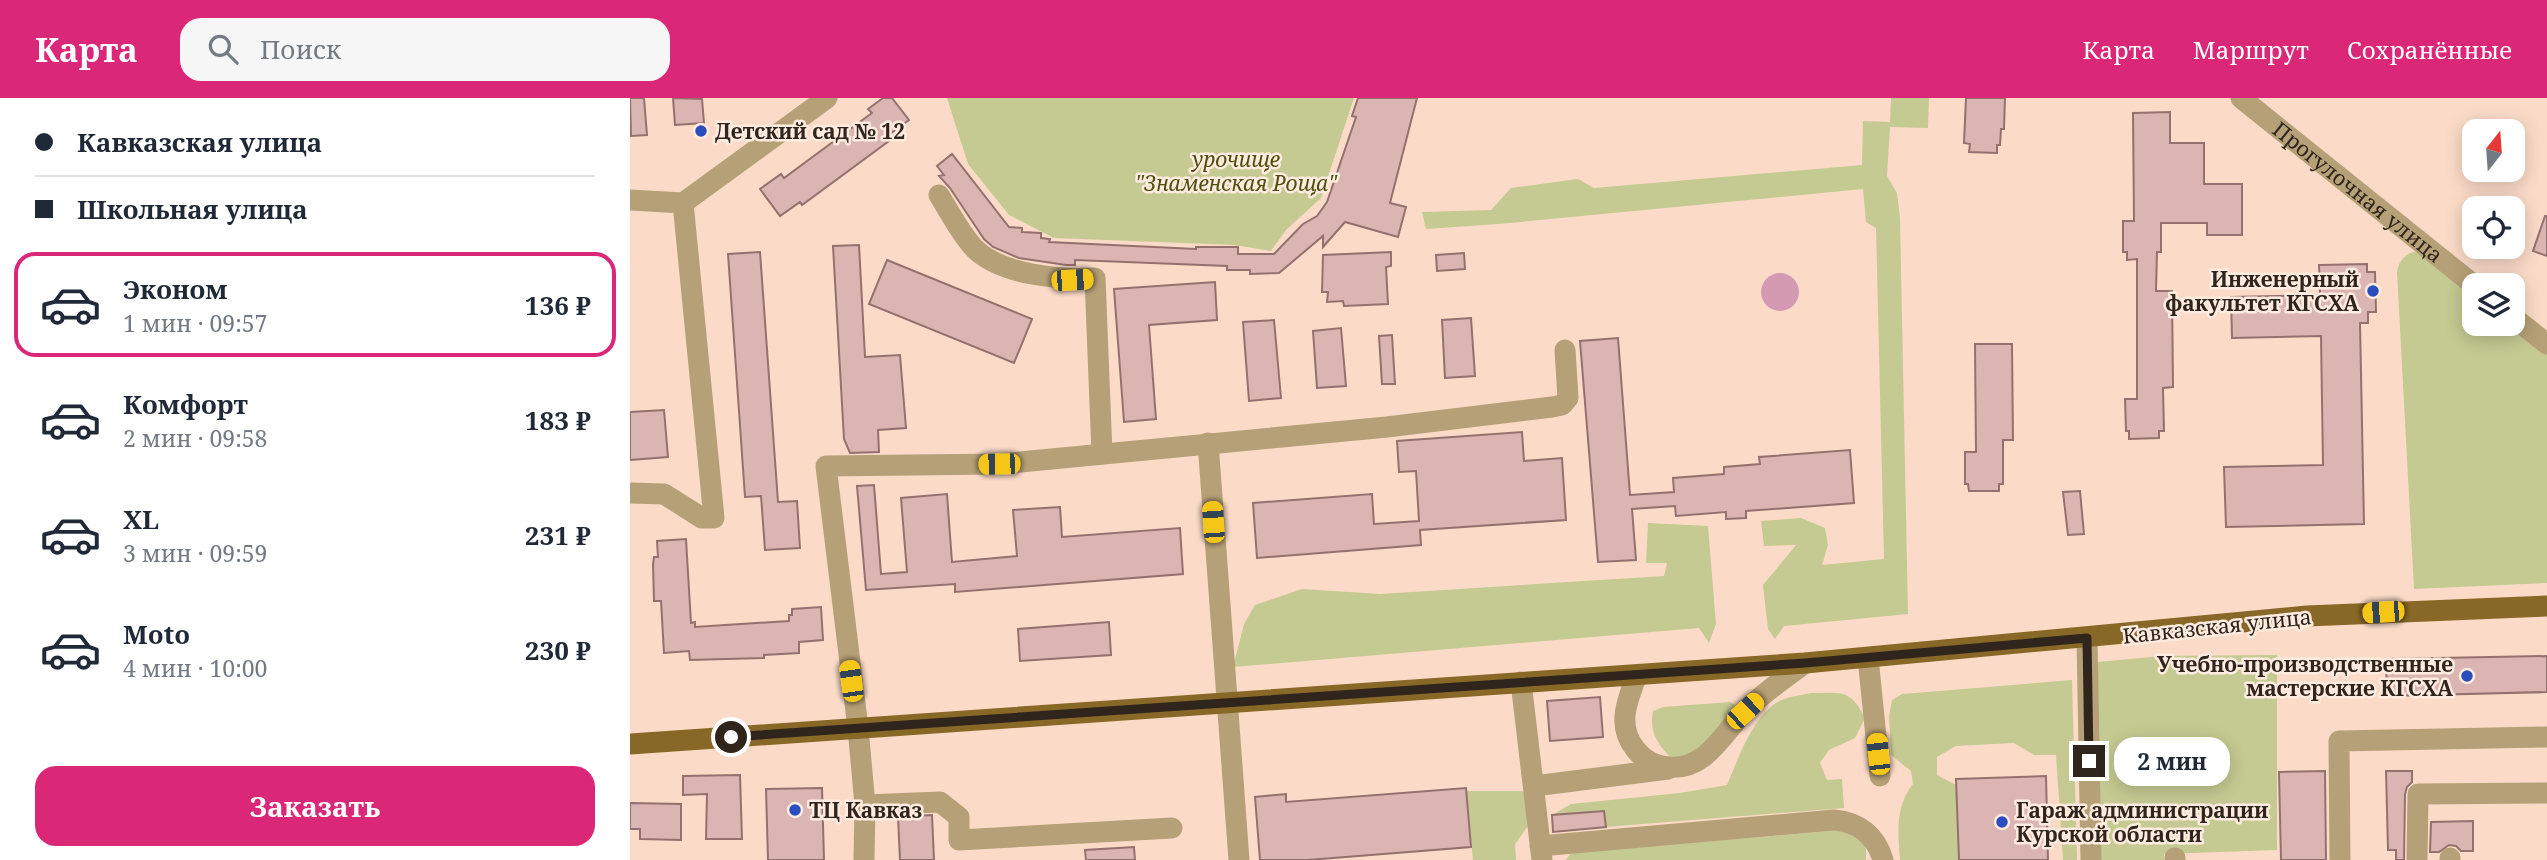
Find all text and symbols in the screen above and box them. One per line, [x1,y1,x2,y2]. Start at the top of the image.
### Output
search box [180,18,670,81]
text: Карта [35,27,138,72]
icon: search [204,30,242,68]
text: Поиск [260,31,341,67]
text: Карта [2083,33,2155,66]
text: Маршрут [2193,33,2309,66]
text: Сохранённые [2347,33,2512,66]
street label: Прогулочная улица [2267,115,2449,269]
place label: Детский сад № 12 [715,117,905,145]
north arrow [2462,119,2525,182]
map controls [2462,119,2525,336]
marker: Детский сад № 12 [693,123,709,139]
text: Кавказская улица [77,124,322,160]
park label: урочище "Знаменская Роща" [1135,145,1338,197]
text: Школьная улица [77,191,308,227]
button: locate [2462,196,2525,259]
place label: Инженерный факультет КГСХА [2165,265,2359,317]
car [1051,268,1094,292]
text: Эконом [123,271,227,307]
icon: car [39,273,102,336]
button: layers [2462,273,2525,336]
marker: Инженерный факультет КГСХА [2365,283,2381,299]
text: 136 ₽ [525,287,591,323]
text: 1 мин · 09:57 [123,307,267,339]
text: Комфорт [123,386,248,422]
icon: car [39,388,102,451]
text: 183 ₽ [525,402,591,438]
text: 2 мин · 09:58 [123,422,267,454]
car [978,453,1021,475]
car [1202,500,1225,544]
text: XL [123,501,159,537]
icon: car [39,503,102,566]
text: 231 ₽ [525,517,591,553]
text: 3 мин · 09:59 [123,537,267,569]
car [2362,600,2405,624]
street label: Кавказская улица [2121,602,2313,650]
text: Moto [123,616,190,652]
icon: car [39,618,102,681]
text: 230 ₽ [525,632,591,668]
place label: Учебно-производственные мастерские КГСХА [2157,650,2453,702]
text: 4 мин · 10:00 [123,652,267,684]
car [838,659,865,703]
marker: Учебно-производственные мастерские КГСХА [2459,668,2475,684]
car [1723,689,1768,733]
route start [715,721,747,753]
car [1866,732,1891,776]
callout: 2 мин [2114,736,2229,786]
route end [2073,745,2105,777]
text: 2 мин [2137,745,2207,777]
button: Заказать [35,766,595,846]
place label: ТЦ Кавказ [809,796,922,824]
place label: Гараж администрации Курской области [2016,796,2268,848]
marker: ТЦ Кавказ [787,802,803,818]
marker: Гараж администрации Курской области [1994,814,2010,830]

